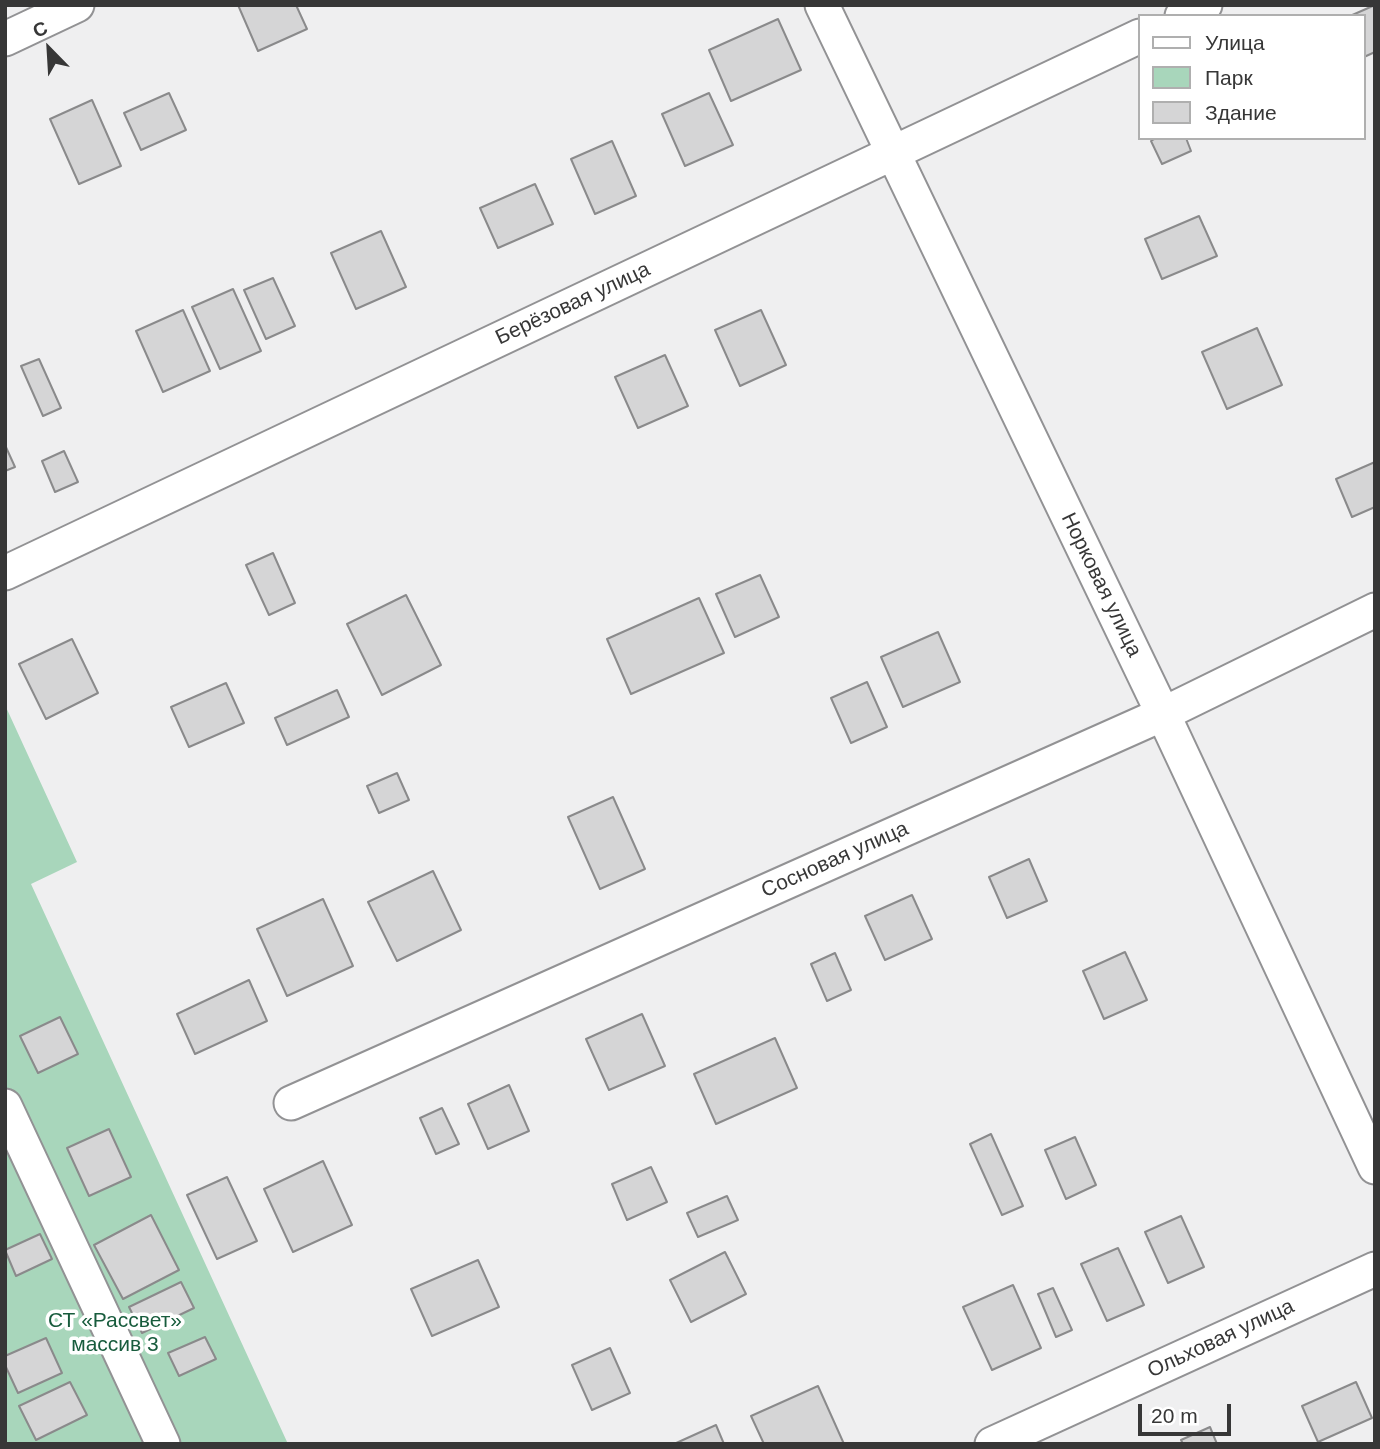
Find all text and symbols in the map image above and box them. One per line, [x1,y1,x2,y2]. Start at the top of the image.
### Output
north arrow [14,14,84,84]
legend [1138,14,1366,140]
text: С [30,17,51,42]
text: Улица [1205,31,1265,54]
text: Парк [1205,66,1253,89]
text: Здание [1205,101,1277,124]
street label: Берёзовая улица [492,257,654,351]
street label: Норковая улица [1055,509,1147,661]
street label: Сосновая улица [758,816,912,904]
street label: Ольховая улица [1144,1294,1298,1384]
park label: СТ «Рассвет» массив 3 [48,1308,182,1358]
scale bar [1142,1390,1235,1434]
text: 20 m [1151,1404,1198,1427]

